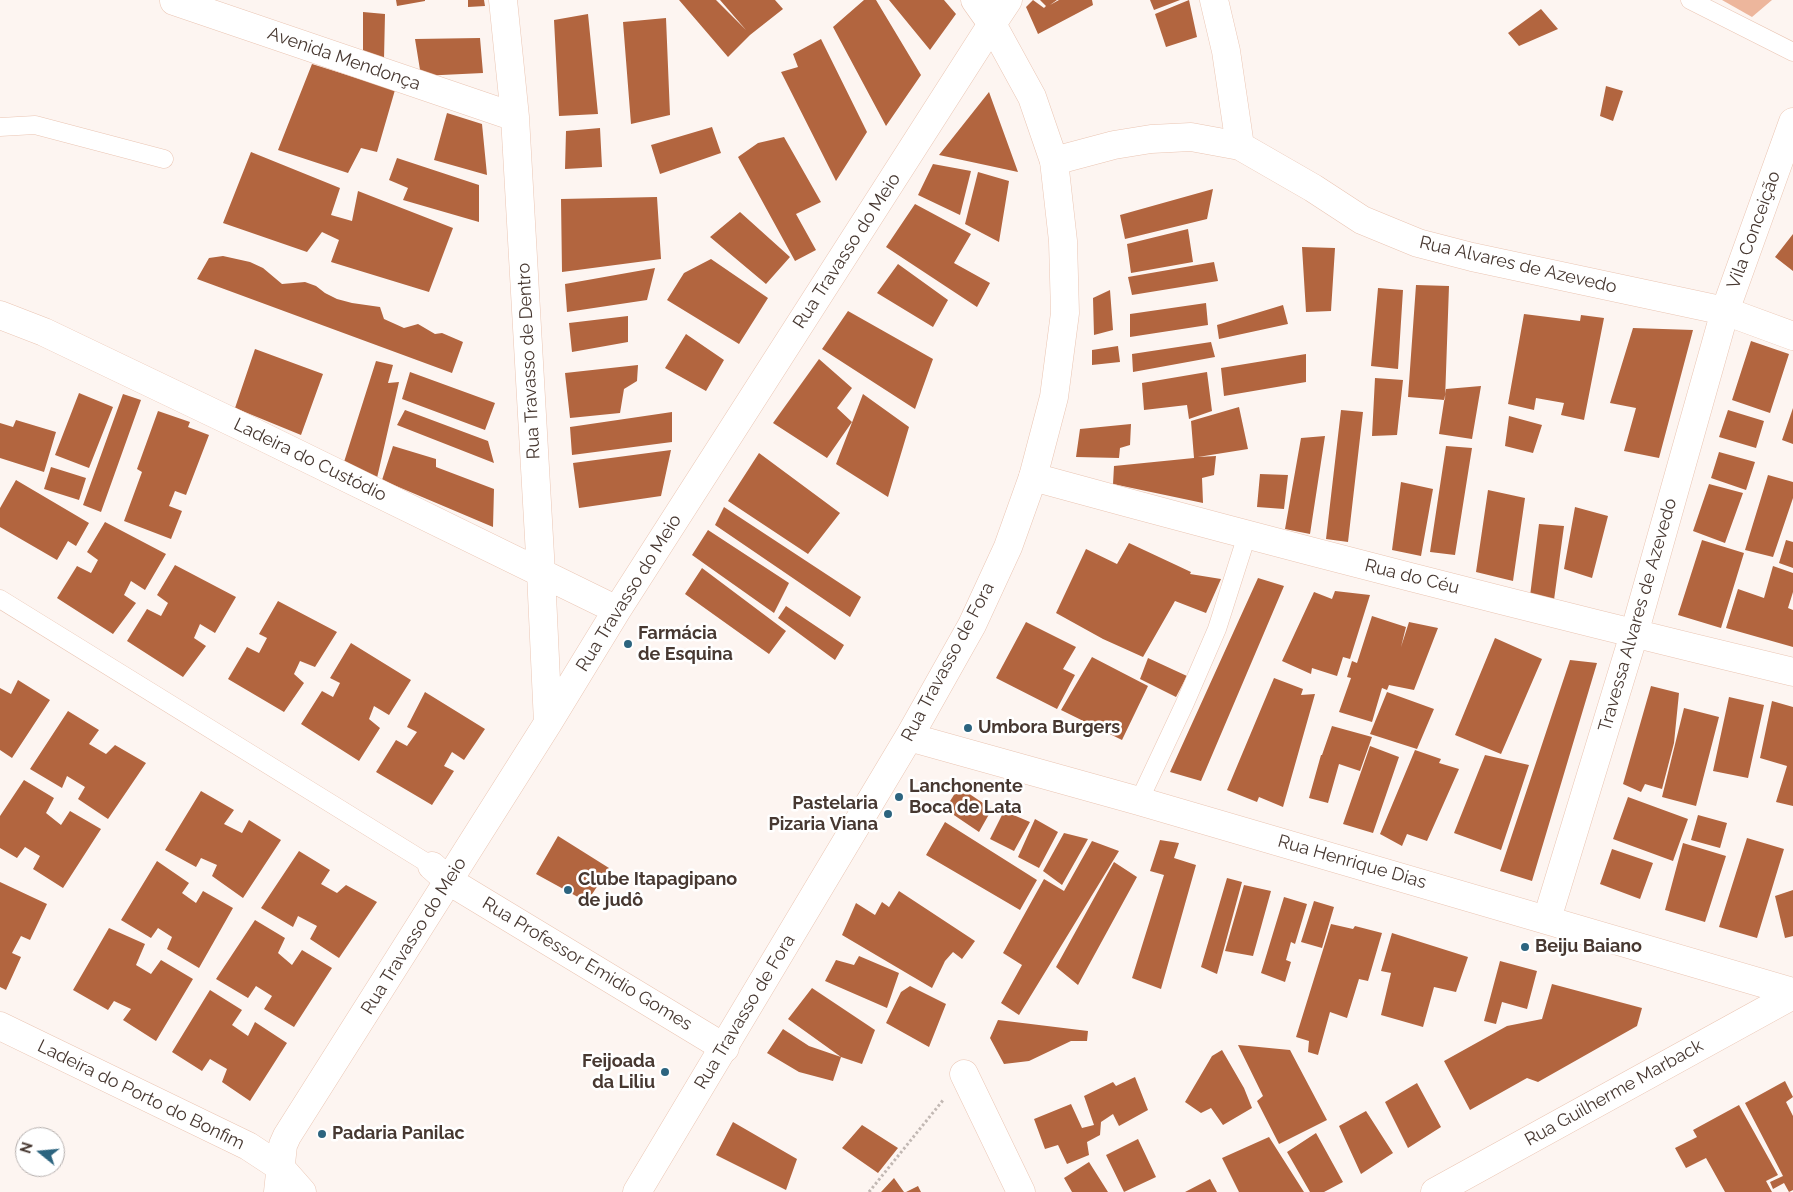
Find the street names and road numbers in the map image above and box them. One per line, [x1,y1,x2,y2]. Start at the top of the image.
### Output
street label: Avenida Mendonça [265,23,423,95]
street label: Vila Conceição [1723,168,1785,292]
street label: Rua Travasso do Meio [789,169,905,333]
street label: Rua Alvares de Azevedo [1417,232,1619,298]
street label: Rua Travasso de Dentro [513,262,545,460]
street label: Ladeira do Custódio [230,414,390,506]
street label: Travessa Alvares de Azevedo [1594,496,1682,734]
street label: Rua Travasso do Meio [572,511,686,675]
street label: Rua do Céu [1362,555,1462,599]
street label: Rua Travasso de Fora [897,579,999,745]
street label: Rua Henrique Dias [1275,830,1429,894]
street label: Rua Travasso do Meio [357,854,471,1018]
street label: Rua Professor Emidio Gomes [478,893,696,1035]
street label: Rua Travasso de Fora [690,931,800,1093]
street label: Ladeira do Porto do Bonfim [34,1035,248,1155]
street label: Rua Guilherme Marback [1521,1035,1707,1151]

